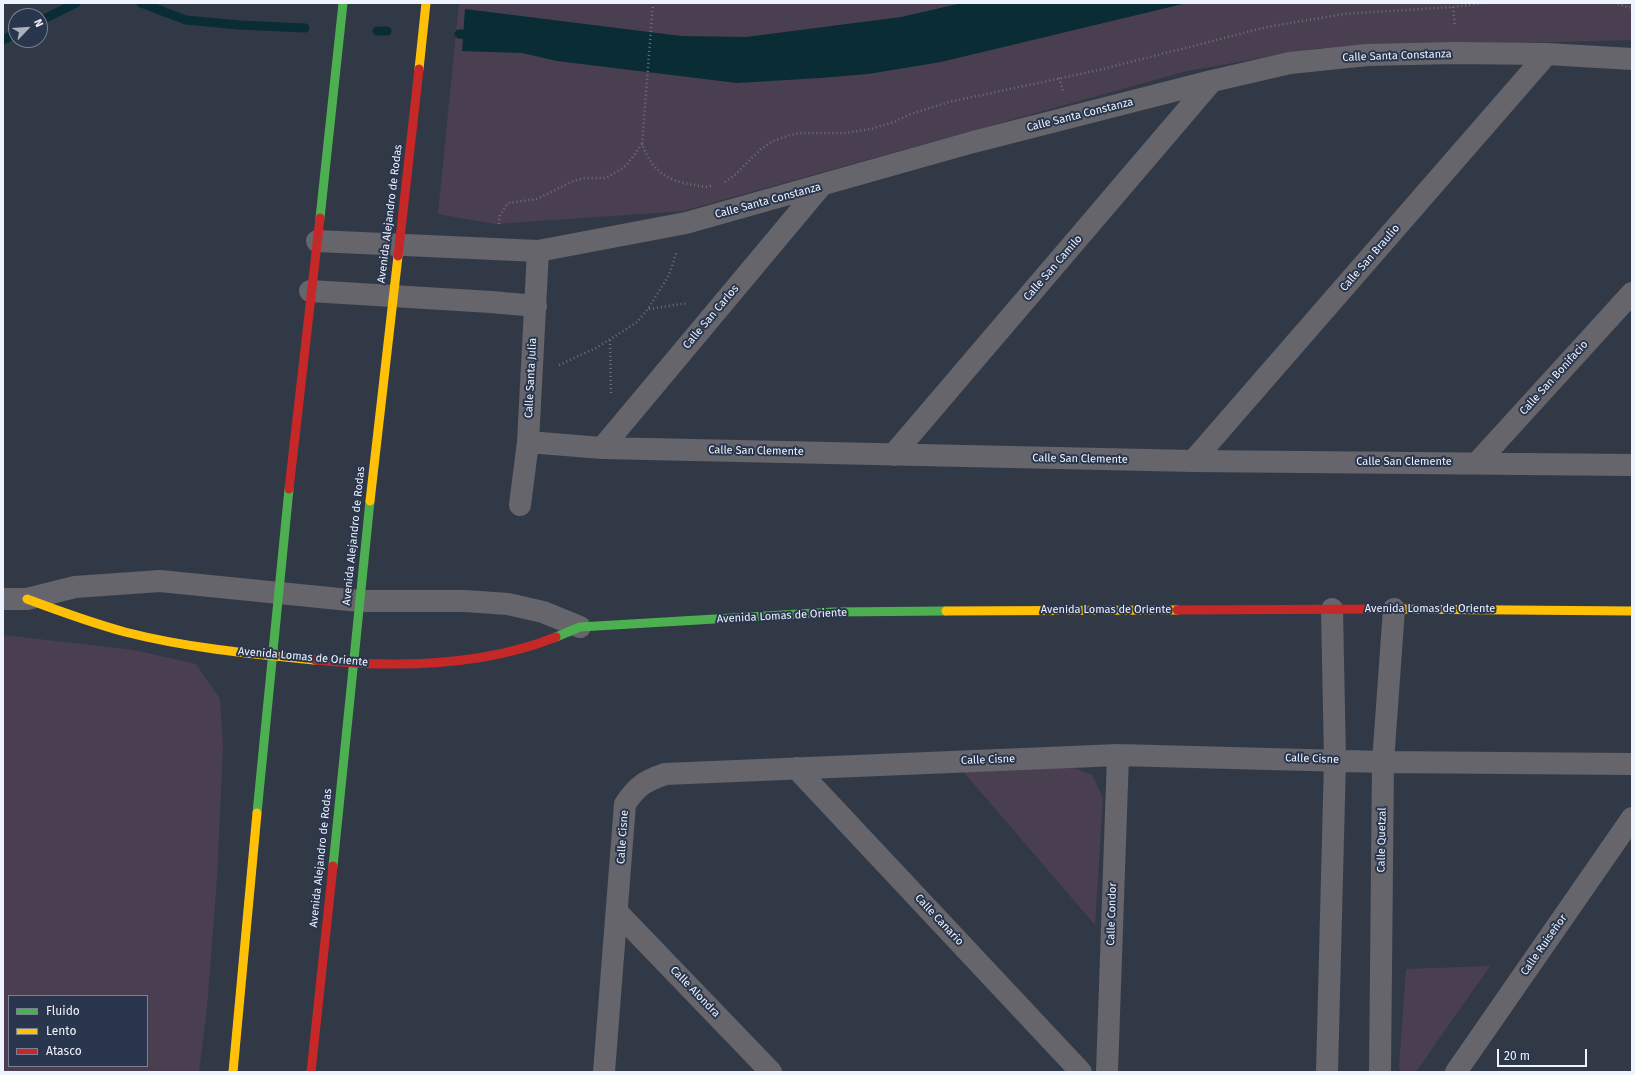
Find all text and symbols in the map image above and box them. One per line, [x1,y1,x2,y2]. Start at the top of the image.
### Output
north arrow [8,8,48,48]
text: N [31,17,46,29]
street label: Calle Santa Constanza [1342,47,1452,65]
street label: Calle Santa Constanza [1025,95,1135,135]
street label: Avenida Alejandro de Rodas [375,144,405,284]
street label: Calle Santa Constanza [713,180,823,222]
street label: Calle San Braulio [1337,222,1403,294]
street label: Calle San Camilo [1021,232,1085,304]
street label: Calle San Carlos [680,282,742,352]
street label: Calle Santa Julia [522,337,540,419]
street label: Calle San Bonifacio [1517,338,1591,418]
street label: Calle San Clemente [708,444,804,458]
street label: Calle San Clemente [1032,452,1128,466]
street label: Calle San Clemente [1356,455,1452,469]
street label: Avenida Alejandro de Rodas [340,466,368,606]
street label: Avenida Lomas de Oriente [1365,602,1495,616]
street label: Avenida Lomas de Oriente [1041,603,1171,617]
street label: Avenida Lomas de Oriente [717,606,847,626]
street label: Avenida Lomas de Oriente [237,645,369,669]
street label: Calle Cisne [1285,751,1339,767]
street label: Calle Cisne [961,752,1015,768]
street label: Avenida Alejandro de Rodas [307,788,335,928]
street label: Calle Quetzal [1375,807,1389,873]
street label: Calle Cisne [615,810,631,864]
street label: Calle Condor [1104,882,1120,946]
street label: Calle Canario [912,892,966,948]
street label: Calle Ruiseñor [1518,912,1570,978]
street label: Calle Alondra [667,964,723,1020]
legend [8,995,148,1067]
text: Fluido [46,1004,80,1018]
text: Lento [46,1024,76,1038]
scale bar [1499,1041,1589,1067]
text: Atasco [46,1044,82,1058]
text: 20 m [1504,1049,1530,1063]

